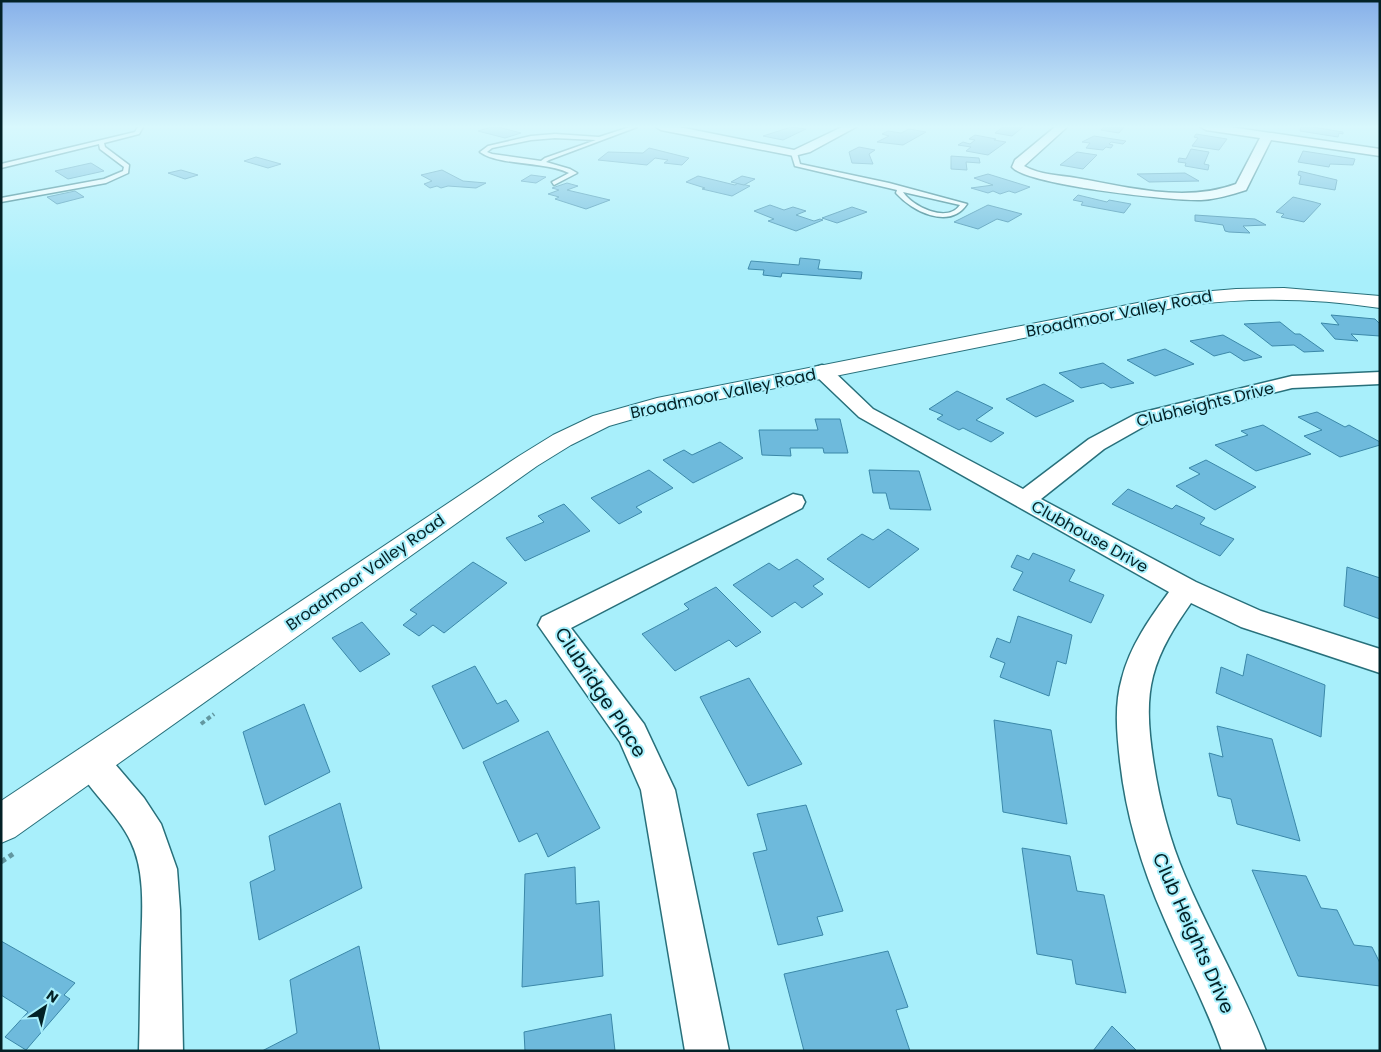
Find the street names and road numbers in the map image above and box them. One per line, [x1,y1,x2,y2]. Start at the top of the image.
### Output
street label: Broadmoor Valley Road [1024,284,1214,343]
street label: Broadmoor Valley Road [628,363,818,424]
street label: Clubheights Drive [1134,376,1276,433]
street label: Clubhouse Drive [1027,495,1153,578]
street label: Broadmoor Valley Road [281,509,449,636]
street label: Clubridge Place [548,622,653,763]
street label: Club Heights Drive [1146,848,1241,1018]

